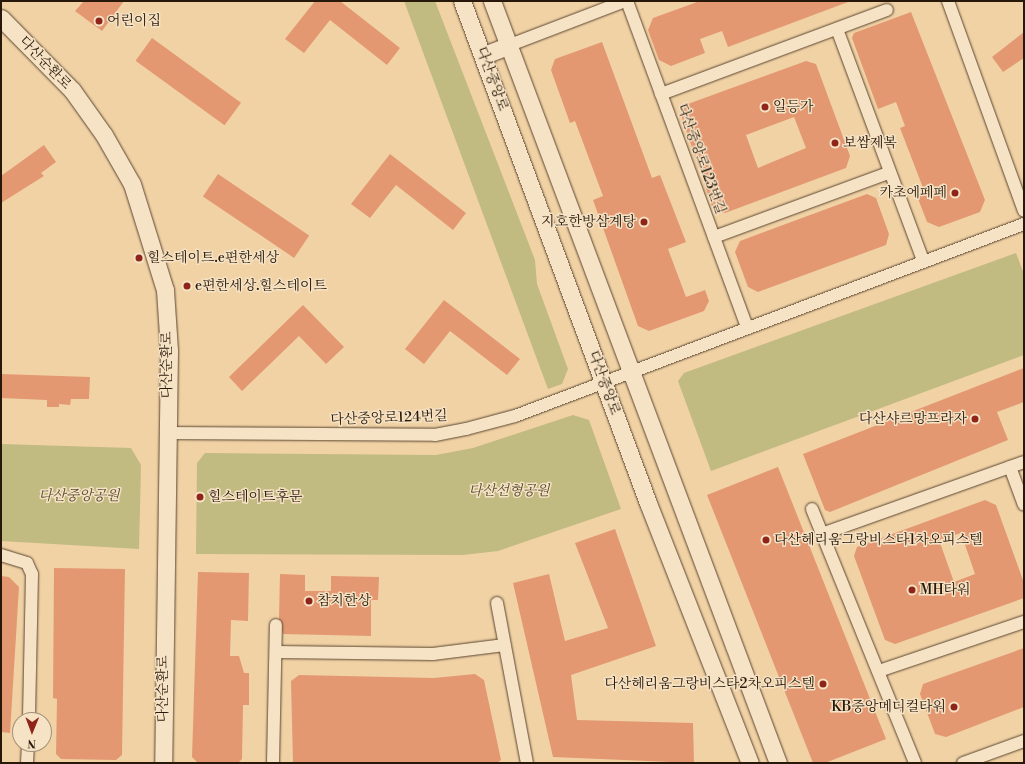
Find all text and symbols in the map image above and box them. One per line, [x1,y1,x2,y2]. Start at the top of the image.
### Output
place label: 어린이집 [107,13,161,29]
marker: 어린이집 [94,16,104,26]
street label: 다산순환로 [15,33,75,93]
street label: 다산중앙로 [473,44,511,114]
place label: 일등가 [773,99,814,115]
street label: 다산중앙로123번길 [673,101,729,217]
marker: 일등가 [760,102,770,112]
place label: 보쌈제복 [843,135,897,151]
marker: 보쌈제복 [830,138,840,148]
place label: 카초에페페 [879,185,947,201]
marker: 카초에페페 [950,188,960,198]
place label: 지호한방삼계탕 [541,214,636,230]
marker: 지호한방삼계탕 [639,217,649,227]
place label: 힐스테이트.e편한세상 [147,250,279,266]
marker: 힐스테이트.e편한세상 [134,253,144,263]
place label: e편한세상.힐스테이트 [195,278,327,294]
marker: e편한세상.힐스테이트 [182,281,192,291]
street label: 다산순환로 [159,331,175,399]
street label: 다산중앙로 [585,348,623,418]
street label: 다산중앙로124번길 [330,408,448,428]
place label: 다산샤르망프라자 [859,411,967,427]
marker: 다산샤르망프라자 [970,414,980,424]
park label: 다산선형공원 [468,483,550,499]
park label: 다산중앙공원 [38,488,120,504]
place label: 힐스테이트후문 [208,489,303,505]
marker: 힐스테이트후문 [195,492,205,502]
place label: 다산헤리움그랑비스타1차오피스텔 [774,532,983,548]
marker: 다산헤리움그랑비스타1차오피스텔 [761,535,771,545]
place label: MH타워 [920,582,971,598]
marker: MH타워 [907,585,917,595]
place label: 참치한상 [317,593,371,609]
marker: 참치한상 [304,596,314,606]
street label: 다산순환로 [155,655,171,723]
place label: 다산헤리움그랑비스타2차오피스텔 [604,676,815,692]
marker: 다산헤리움그랑비스타2차오피스텔 [818,679,828,689]
place label: KB중앙메디컬타워 [831,699,946,715]
marker: KB중앙메디컬타워 [949,702,959,712]
north arrow [12,712,52,752]
text: N [27,736,36,750]

